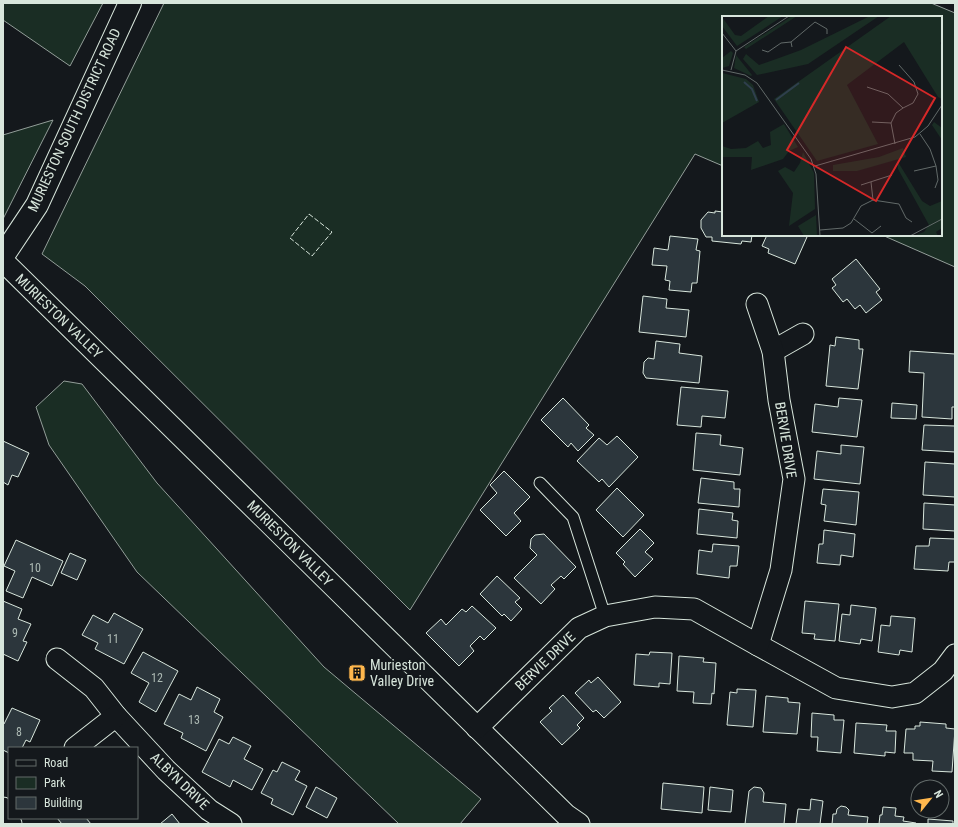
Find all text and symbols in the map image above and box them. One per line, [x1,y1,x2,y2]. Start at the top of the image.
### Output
inset map [722,16,942,236]
street label: MURIESTON SOUTH DISTRICT ROAD [24,26,124,214]
street label: MURIESTON VALLEY [12,271,106,362]
street label: BERVIE DRIVE [772,401,800,479]
street label: MURIESTON VALLEY [244,497,336,589]
house number: 10 [29,561,41,575]
house number: 9 [12,626,18,640]
street label: BERVIE DRIVE [512,628,578,694]
house number: 11 [107,632,119,646]
place label: Murieston Valley Drive [370,657,435,689]
building icon: Murieston Valley Drive [347,663,367,683]
house number: 12 [151,671,163,685]
house number: 13 [188,713,200,727]
house number: 8 [16,725,22,739]
legend [8,747,138,819]
street label: ALBYN DRIVE [147,749,213,813]
text: Road [44,756,68,770]
text: Park [44,776,66,790]
north arrow [910,779,950,819]
text: N [931,788,946,801]
text: Building [44,796,82,810]

